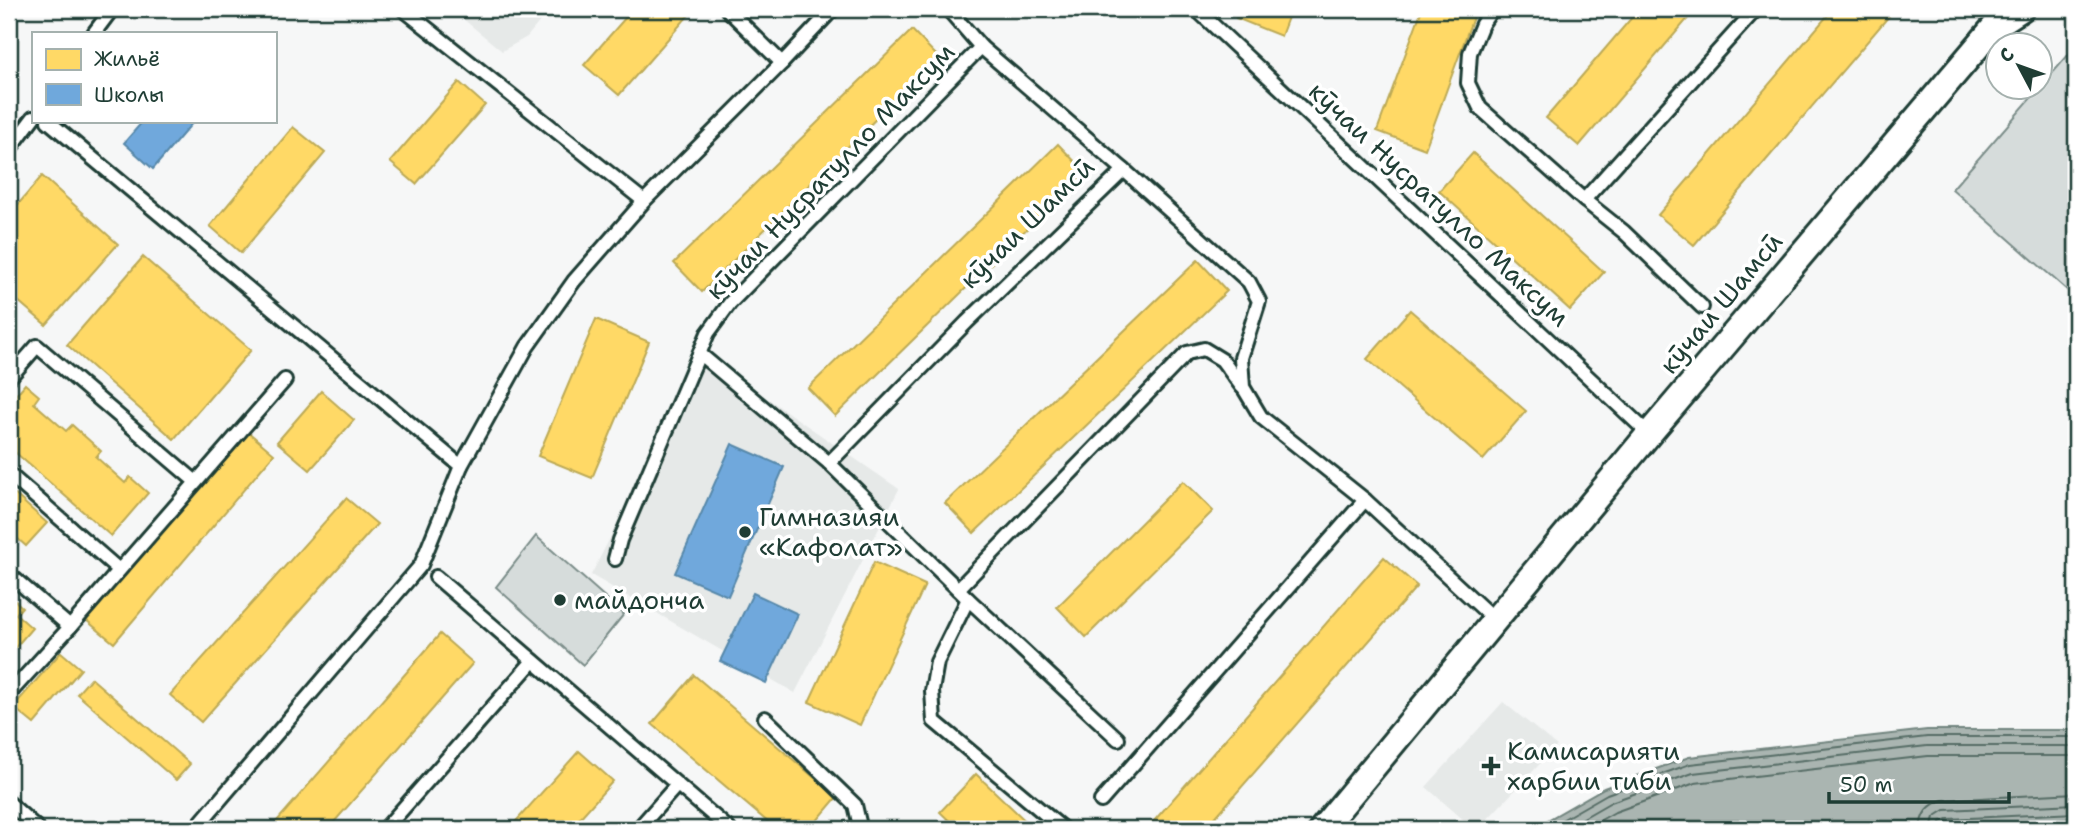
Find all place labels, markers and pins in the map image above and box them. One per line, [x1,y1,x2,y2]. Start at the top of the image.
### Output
place label: Гимназияи «Кафолат» [759,499,903,564]
marker: Гимназияи «Кафолат» [737,524,753,540]
place label: майдонча [574,582,704,617]
marker: майдонча [552,592,568,608]
place label: Камисарияти харбии тиби [1507,733,1680,798]
marker: Камисарияти харбии тиби [1481,756,1501,776]

